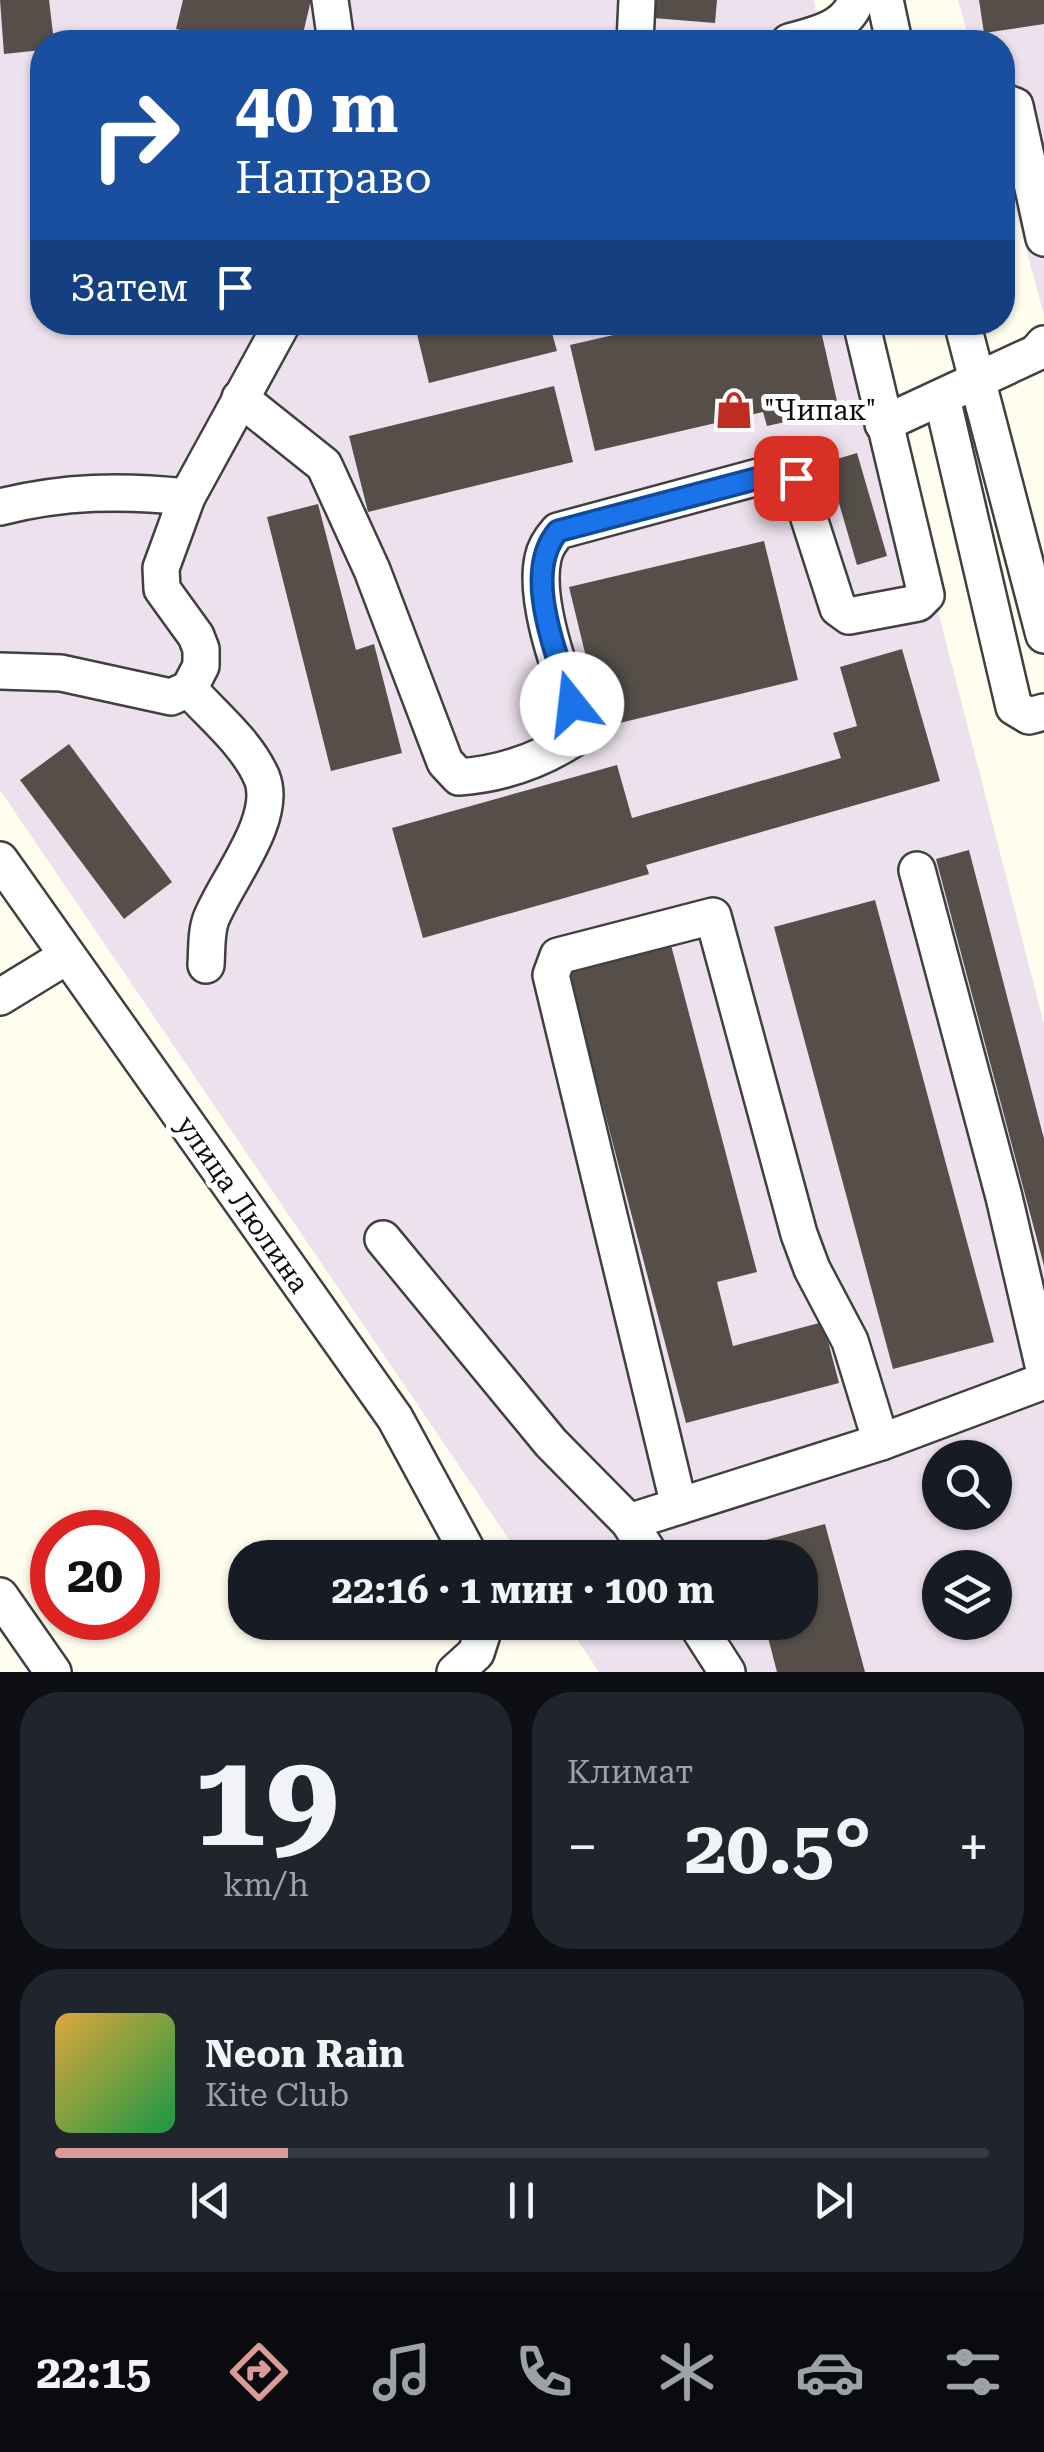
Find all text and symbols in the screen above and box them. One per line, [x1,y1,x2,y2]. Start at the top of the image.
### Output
text: 40 m [235,67,399,149]
icon: right [70,70,200,200]
text: Направо [235,151,432,204]
icon: arrive [208,260,263,315]
text: Затем [70,266,188,310]
shop icon: "Чипак" [713,389,755,431]
place label: "Чипак" [764,394,876,427]
pin [754,436,839,521]
icon: arrive [769,451,824,506]
position arrow [520,652,624,756]
street label: улица Люлина [169,1109,316,1299]
map controls [922,1440,1012,1640]
button: search [922,1440,1012,1530]
speed limit sign: 20 [30,1510,160,1640]
button: layers [922,1550,1012,1640]
text: 22:16 · 1 мин · 100 m [332,1568,714,1612]
text: 19 [193,1724,339,1877]
text: Климат [567,1753,693,1791]
text: 20.5° [685,1803,871,1891]
text: − [567,1815,598,1879]
text: + [958,1815,989,1879]
text: km/h [223,1866,309,1904]
text: Neon Rain [205,2032,404,2076]
text: Kite Club [205,2076,349,2114]
icon: previous [183,2173,238,2228]
icon: pause [494,2173,549,2228]
icon: next [806,2173,861,2228]
icon: directions [224,2337,294,2407]
icon: music [367,2337,437,2407]
icon: phone [509,2337,579,2407]
icon: climate [652,2337,722,2407]
icon: car [795,2337,865,2407]
icon: filters [938,2337,1008,2407]
text: 22:15 [36,2346,151,2399]

